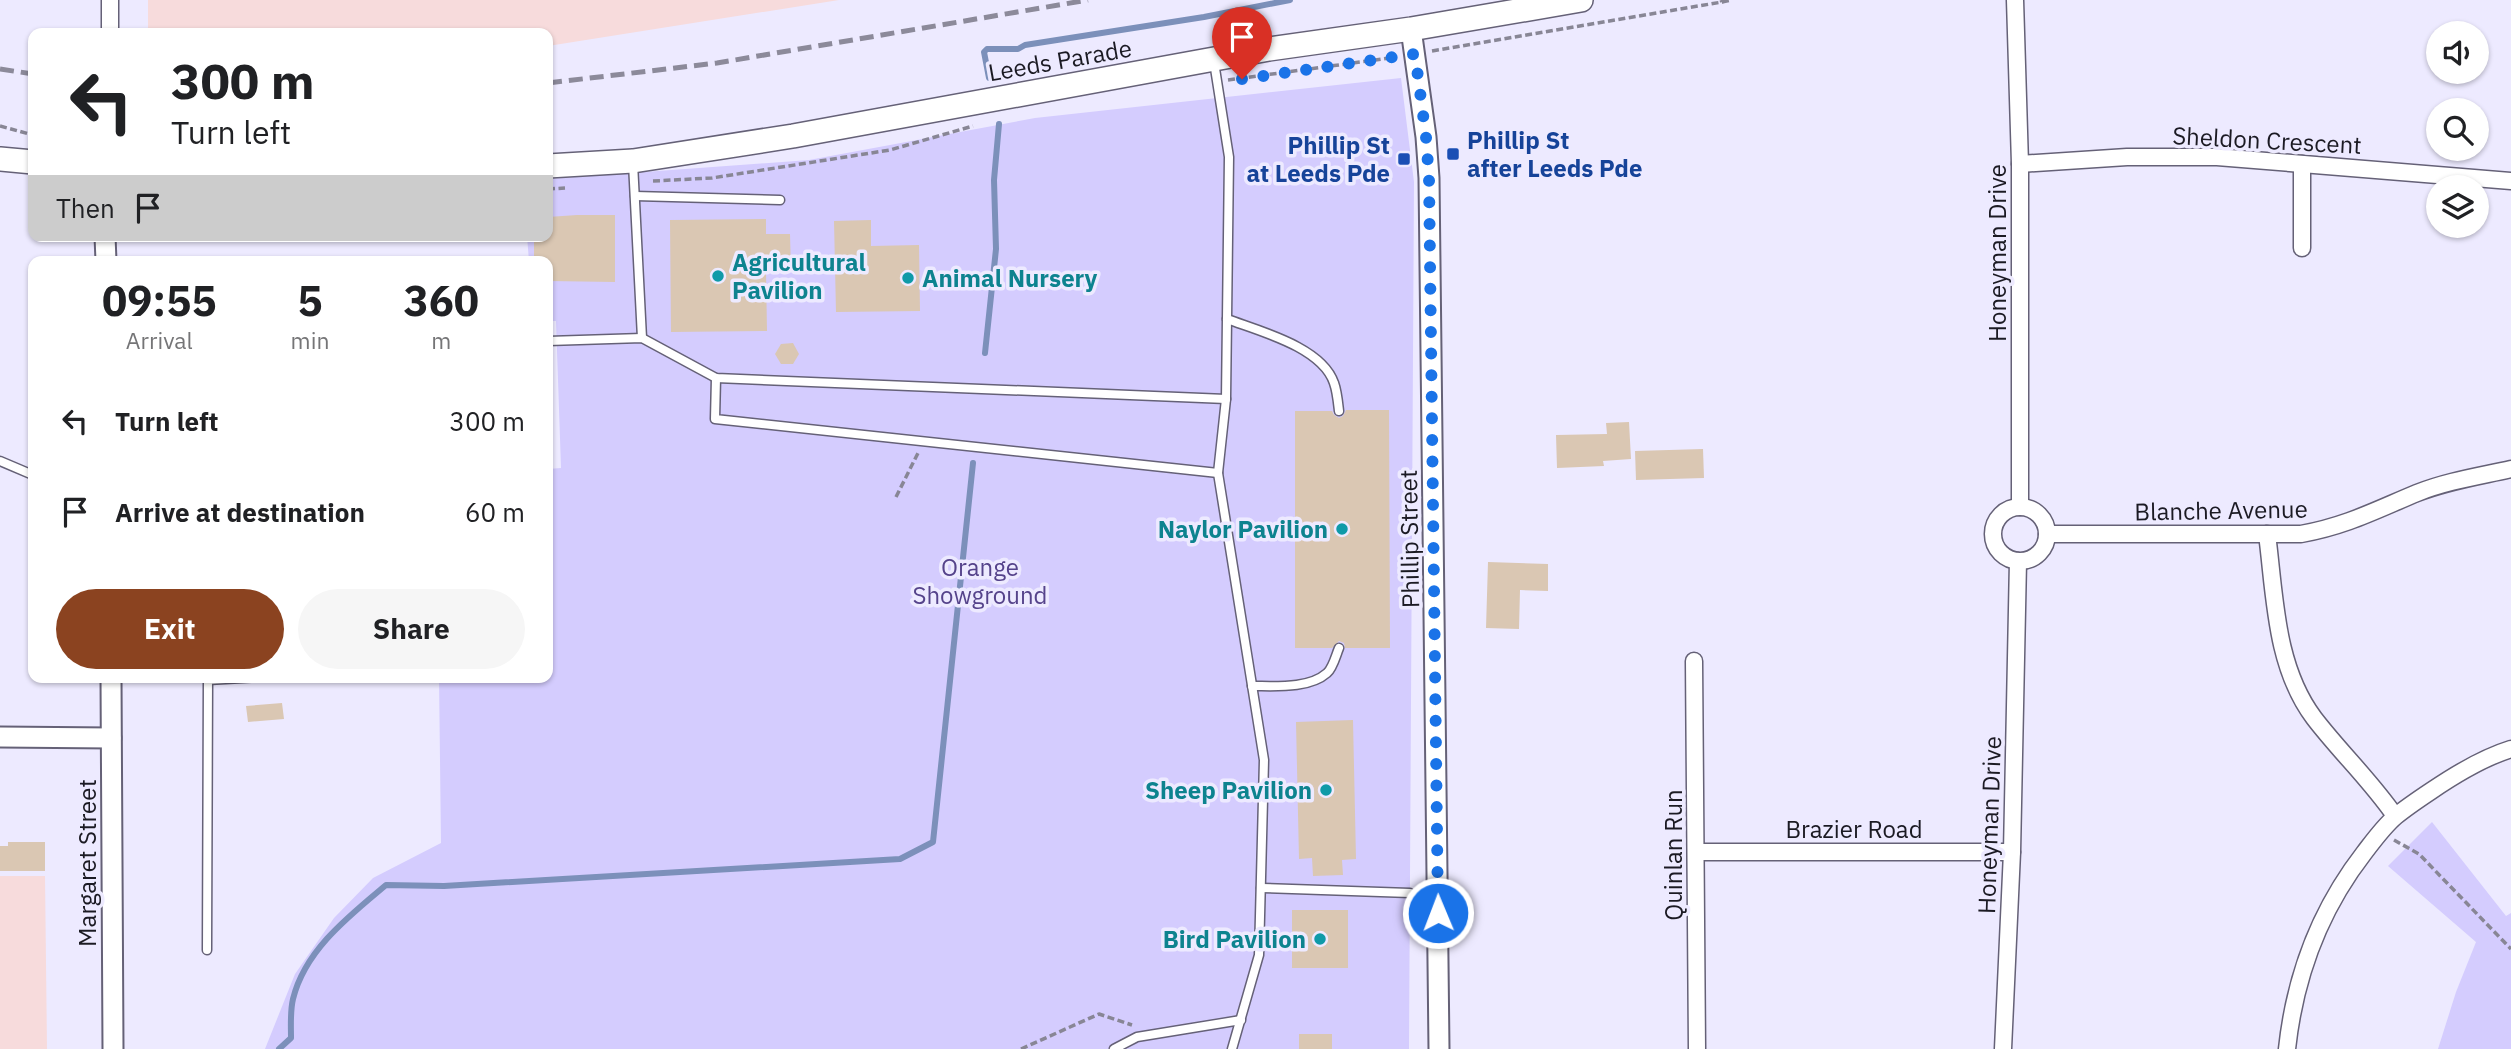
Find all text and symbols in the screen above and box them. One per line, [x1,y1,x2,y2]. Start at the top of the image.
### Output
pin [1212,7,1272,79]
icon: arrive [1223,18,1261,56]
map controls [2426,21,2489,238]
button: sound [2426,21,2489,84]
street label: Leeds Parade [986,32,1134,88]
text: 300 m [171,49,315,112]
icon: left [56,56,147,147]
button: search [2426,98,2489,161]
text: Turn left [171,111,291,153]
street label: Sheldon Crescent [2172,119,2362,161]
place label: Phillip St after Leeds Pde [1467,124,1642,184]
place label: Phillip St at Leeds Pde [1246,129,1390,189]
marker: Phillip St after Leeds Pde [1445,146,1461,162]
marker: Phillip St at Leeds Pde [1396,151,1412,167]
street label: Honeyman Drive [1981,164,2013,342]
button: layers [2426,175,2489,238]
icon: arrive [129,189,167,227]
text: Then [56,191,115,225]
place label: Agricultural Pavilion [732,246,866,306]
place label: Animal Nursery [922,262,1097,294]
marker: Agricultural Pavilion [710,268,726,284]
marker: Animal Nursery [900,270,916,286]
text: 09:55 [102,273,217,328]
text: 5 [297,273,323,328]
text: 360 [403,273,479,328]
text: Arrival [126,325,193,355]
text: min [291,325,329,355]
text: m [431,325,451,355]
icon: left [56,402,94,440]
text: Turn left [115,404,218,438]
text: 300 m [449,404,525,438]
street label: Phillip Street [1392,469,1426,609]
street label: Blanche Avenue [2134,492,2308,528]
icon: arrive [56,493,94,531]
text: Arrive at destination [115,495,365,529]
text: 60 m [465,495,525,529]
place label: Naylor Pavilion [1158,513,1328,545]
marker: Naylor Pavilion [1334,521,1350,537]
park label: Orange Showground [913,551,1047,611]
button: Exit [56,589,284,669]
button: Share [298,589,525,669]
street label: Honeyman Drive [1970,736,2008,914]
place label: Sheep Pavilion [1145,774,1312,806]
street label: Margaret Street [71,779,103,947]
marker: Sheep Pavilion [1318,782,1334,798]
street label: Quinlan Run [1657,789,1689,921]
street label: Brazier Road [1785,813,1923,845]
position arrow [1401,876,1475,950]
place label: Bird Pavilion [1163,923,1306,955]
marker: Bird Pavilion [1312,931,1328,947]

